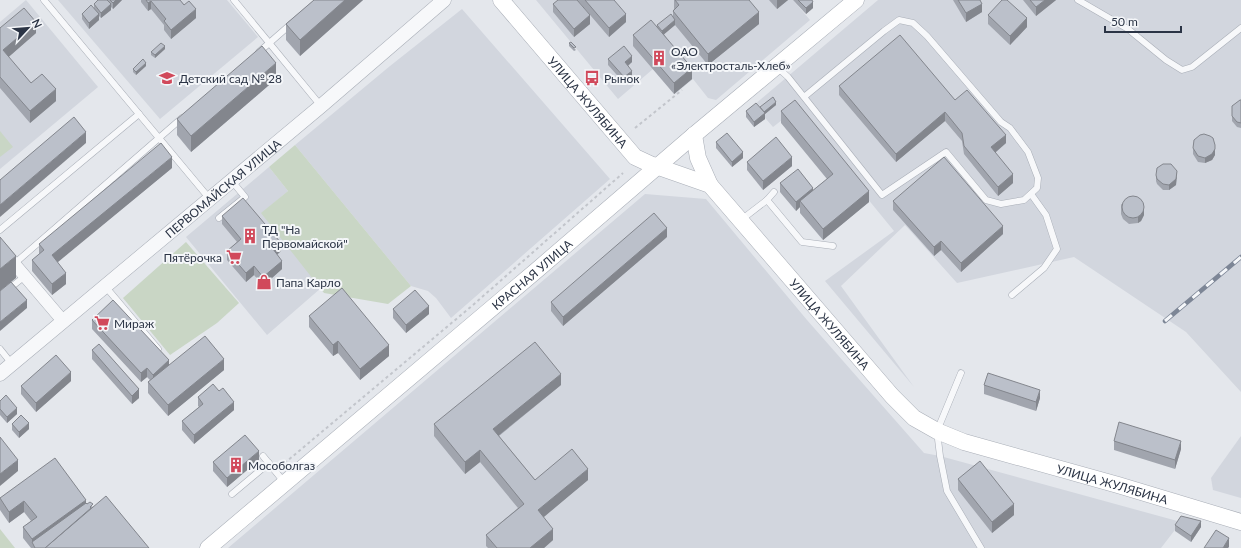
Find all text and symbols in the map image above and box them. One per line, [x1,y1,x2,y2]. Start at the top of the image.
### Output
north arrow [8,8,48,48]
scale bar [1105,8,1181,34]
text: 50 m [1111,14,1138,29]
text: N [30,17,45,30]
place label: ОАО «Электросталь-Хлеб» [671,44,791,73]
building icon: ОАО «Электросталь-Хлеб» [650,49,668,67]
street label: УЛИЦА ЖУЛЯБИНА [545,53,632,151]
school or university icon: Детский сад № 28 [158,69,176,87]
bus stop icon: Рынок [583,69,601,87]
place label: Детский сад № 28 [179,71,282,86]
place label: Рынок [604,71,640,86]
street label: ПЕРВОМАЙСКАЯ УЛИЦА [162,135,284,241]
place label: ТД "На Первомайской" [262,222,348,251]
building icon: ТД "На Первомайской" [241,227,259,245]
street label: КРАСНАЯ УЛИЦА [488,235,576,313]
supermarket icon: Пятёрочка [225,248,243,266]
place label: Пятёрочка [163,250,222,265]
shop icon: Папа Карло [255,273,273,291]
place label: Папа Карло [276,275,341,290]
street label: УЛИЦА ЖУЛЯБИНА [787,275,874,373]
supermarket icon: Мираж [93,314,111,332]
place label: Мираж [114,316,155,331]
building icon: Мособолгаз [227,456,245,474]
place label: Мособолгаз [248,458,315,473]
street label: УЛИЦА ЖУЛЯБИНА [1055,461,1171,507]

